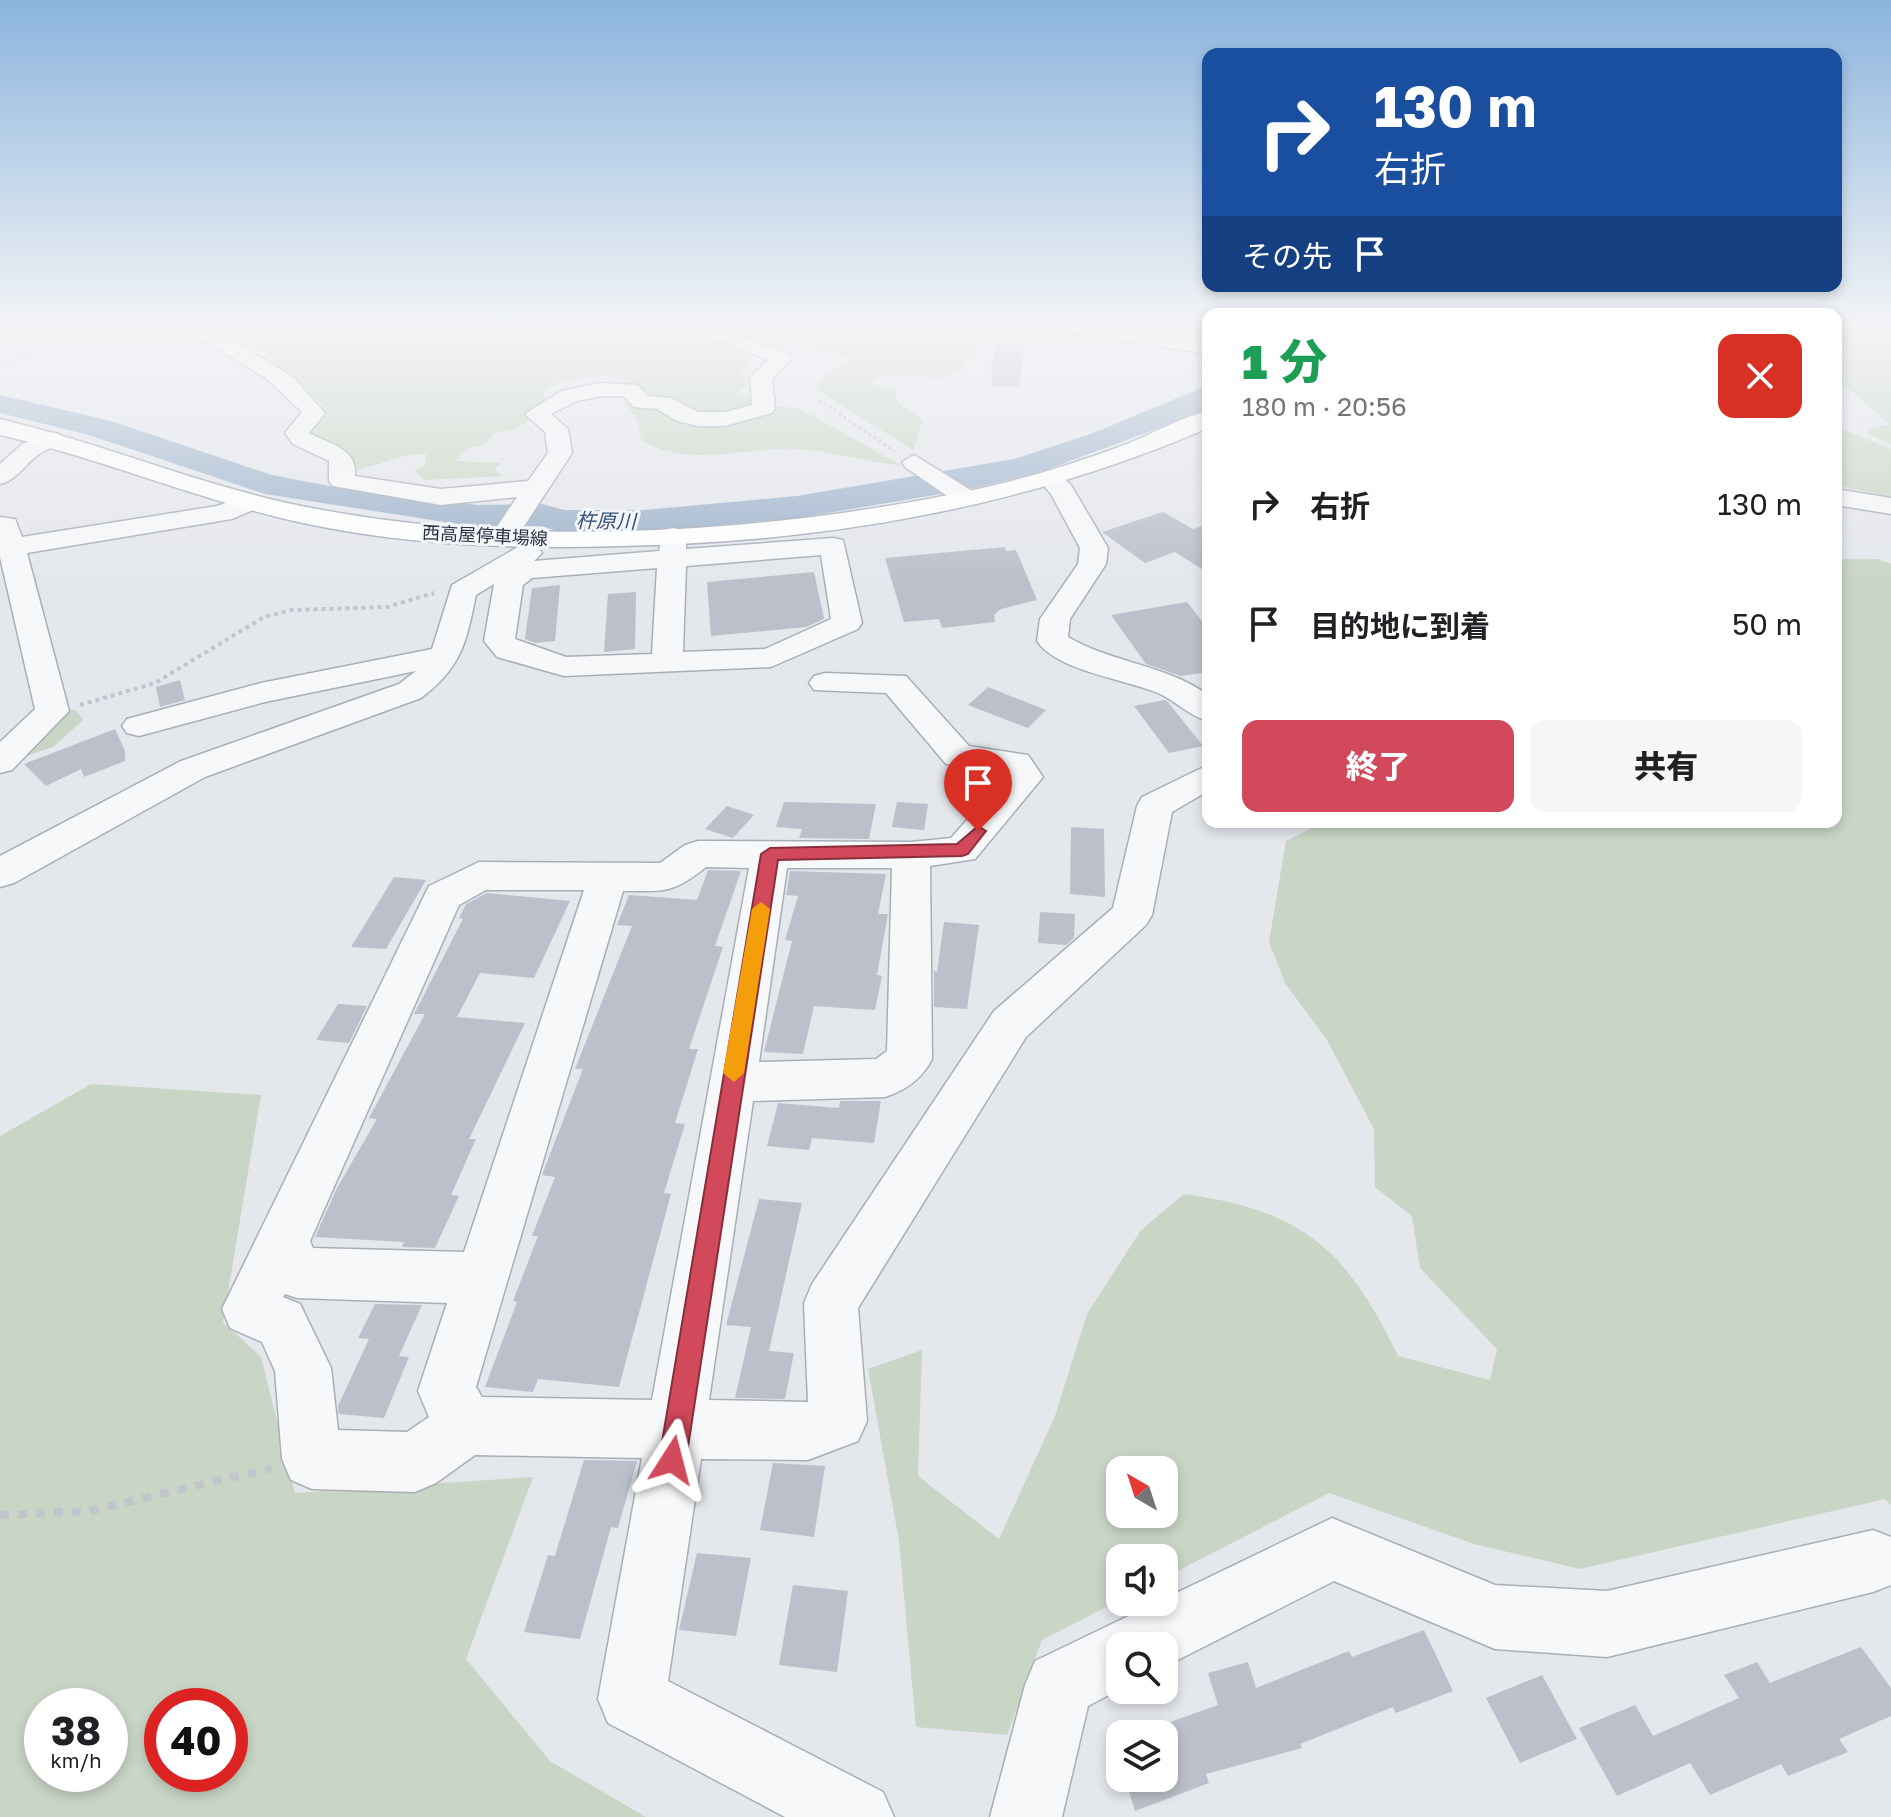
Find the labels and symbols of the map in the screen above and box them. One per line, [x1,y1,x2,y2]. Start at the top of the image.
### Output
water label: 杵原川 [576,507,638,533]
street label: 西高屋停車場線 [422,521,548,549]
pin [944,749,1012,831]
position arrow [630,1418,714,1502]
north arrow [1106,1456,1178,1528]
speed limit sign: 40 [144,1688,248,1792]

